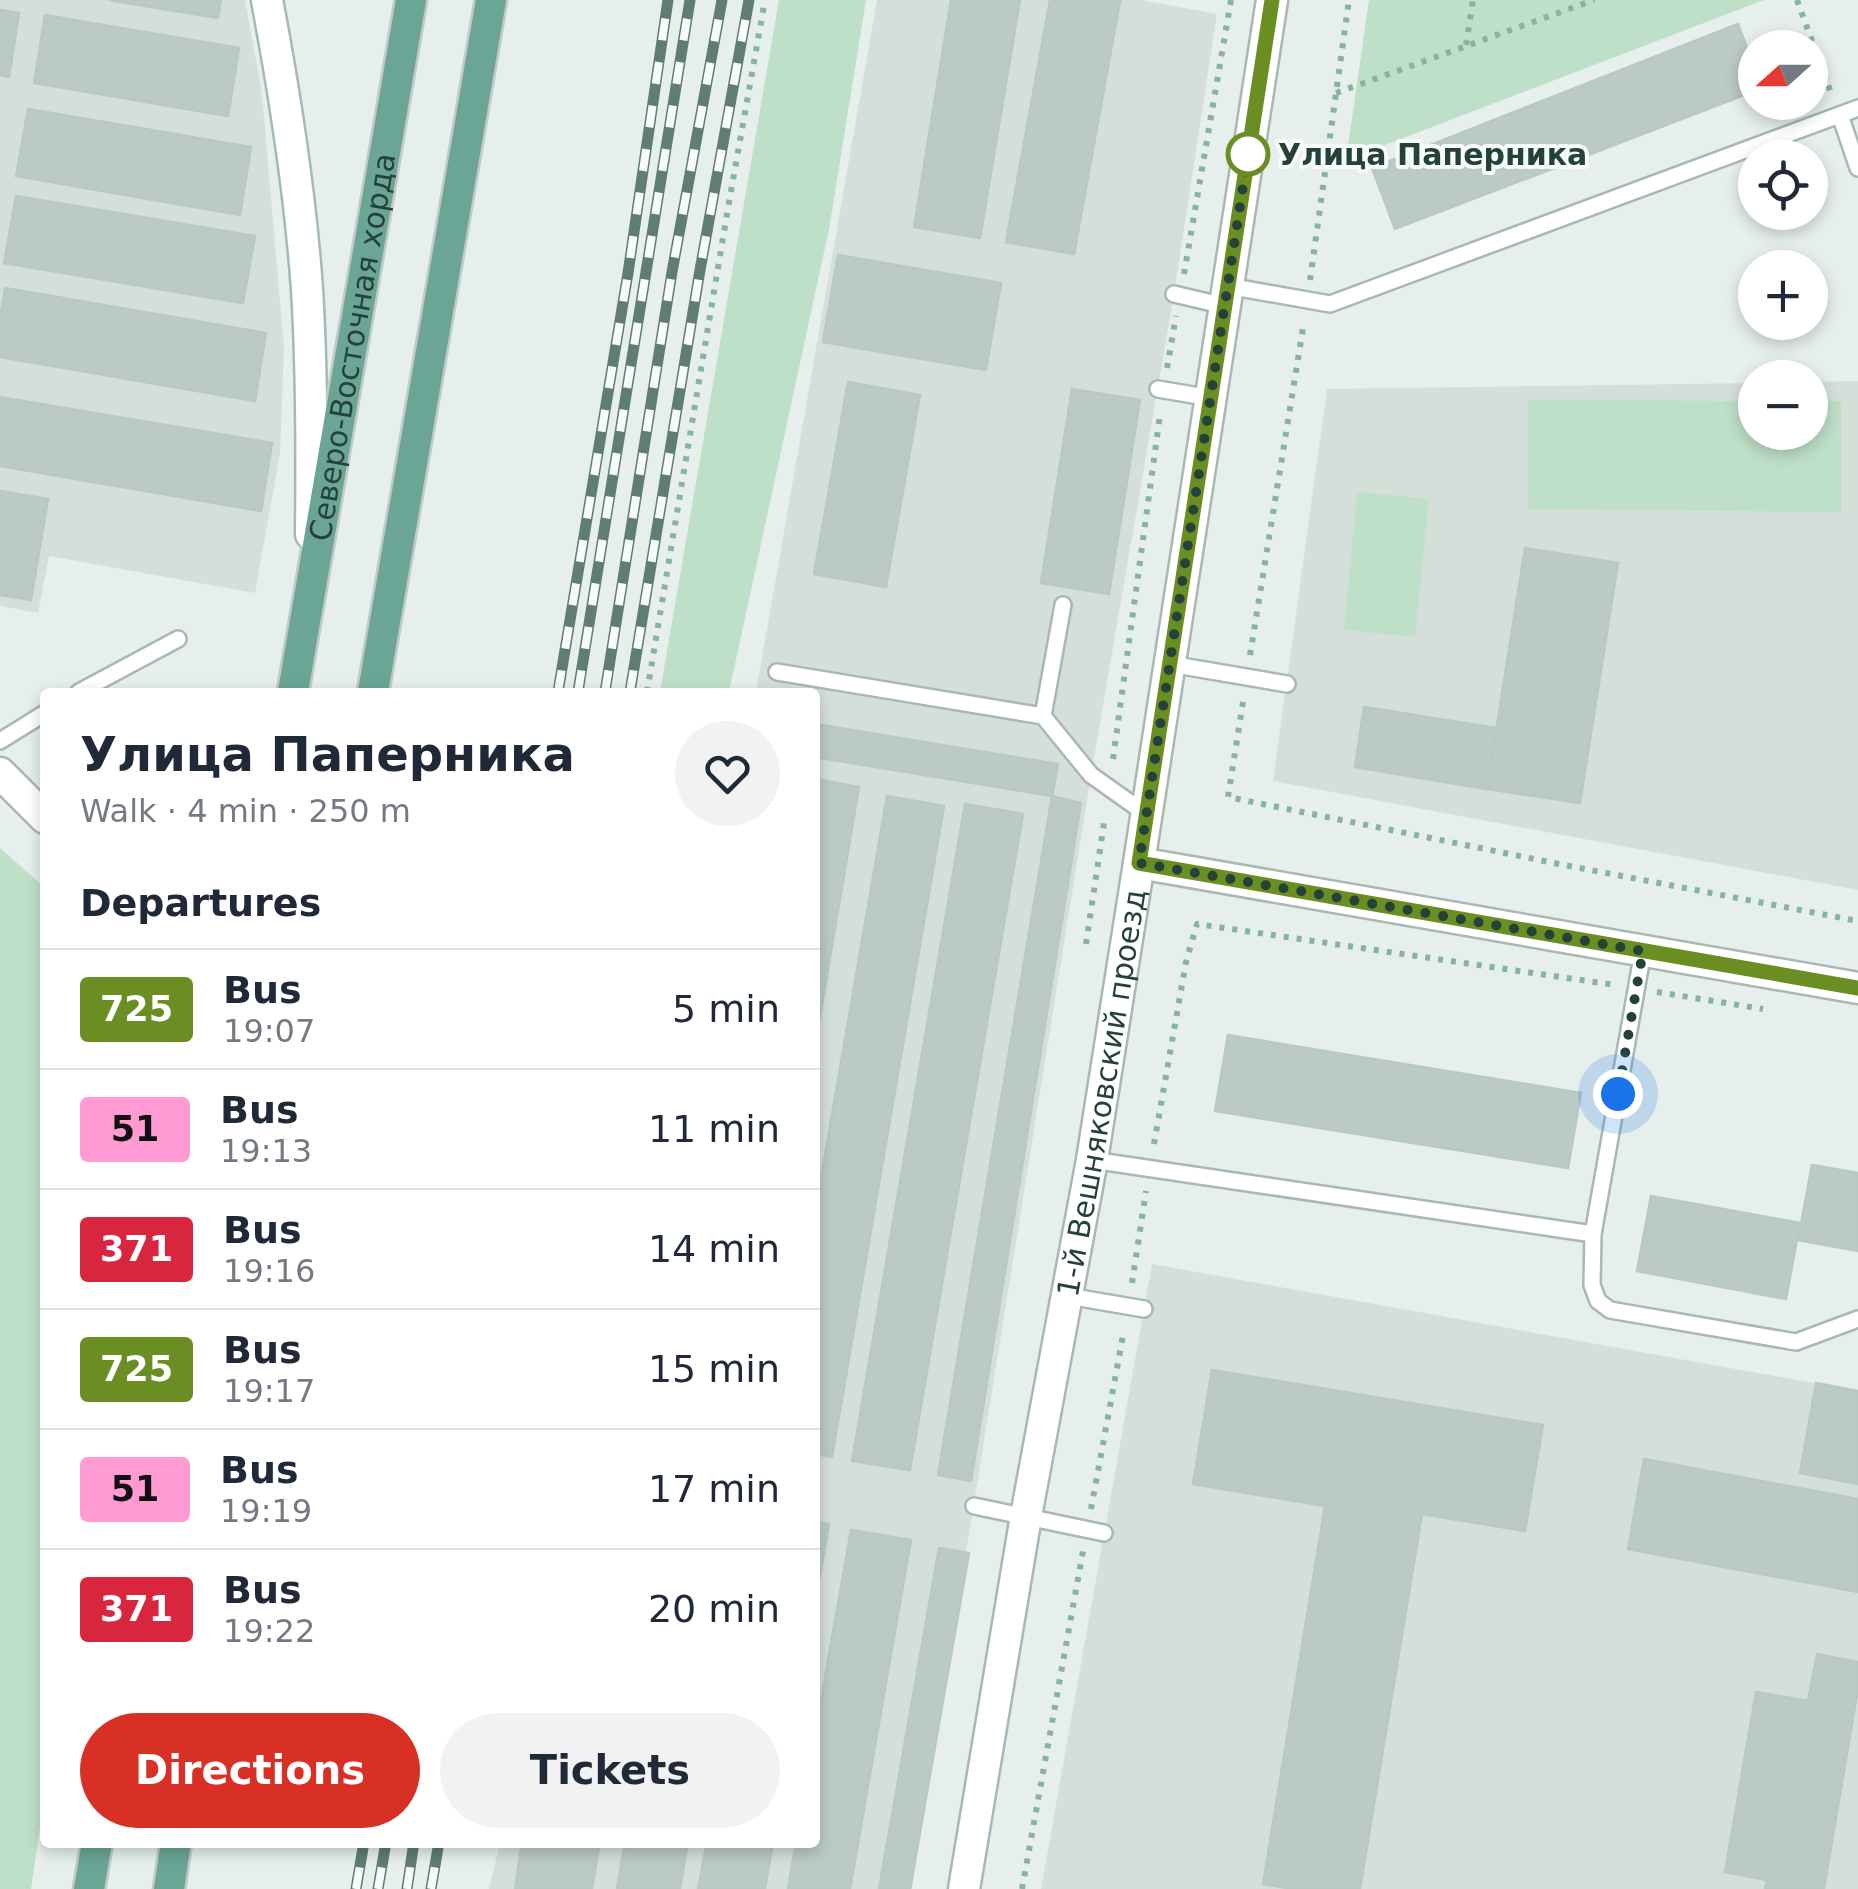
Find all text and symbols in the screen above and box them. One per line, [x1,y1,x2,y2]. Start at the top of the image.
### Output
north arrow [1738,30,1828,120]
map controls [1738,30,1828,450]
marker: Улица Паперника [1227,133,1269,175]
place label: Улица Паперника [1278,137,1587,172]
button: locate [1738,140,1828,230]
street label: Северо-Восточная хорда [302,150,402,544]
button: + [1738,250,1828,340]
button: − [1738,360,1828,450]
button: heart [675,721,780,826]
text: Улица Паперника [80,726,575,782]
text: Walk · 4 min · 250 m [80,792,411,830]
text: Departures [80,881,321,925]
street label: 1-й Вешняковский проезд [1050,886,1152,1299]
text: Bus [223,968,302,1012]
text: 5 min [672,987,780,1031]
text: 725 [100,989,173,1029]
text: 19:07 [223,1012,315,1050]
your location [1593,1069,1643,1119]
text: Bus [220,1088,299,1132]
text: 11 min [648,1107,780,1151]
text: 51 [111,1109,159,1149]
text: 19:13 [220,1132,312,1170]
text: Bus [223,1208,302,1252]
text: 14 min [648,1227,780,1271]
text: 371 [100,1229,173,1269]
text: 19:16 [223,1252,315,1290]
text: Bus [223,1328,302,1372]
text: 15 min [648,1347,780,1391]
text: 725 [100,1349,173,1389]
text: 19:17 [223,1372,315,1410]
text: Bus [220,1448,299,1492]
text: 17 min [648,1467,780,1511]
text: 51 [111,1469,159,1509]
text: 19:19 [220,1492,312,1530]
text: Bus [223,1568,302,1612]
text: 20 min [648,1587,780,1631]
text: 371 [100,1589,173,1629]
text: 19:22 [223,1612,315,1650]
button: Directions [80,1713,420,1828]
button: Tickets [440,1713,780,1828]

